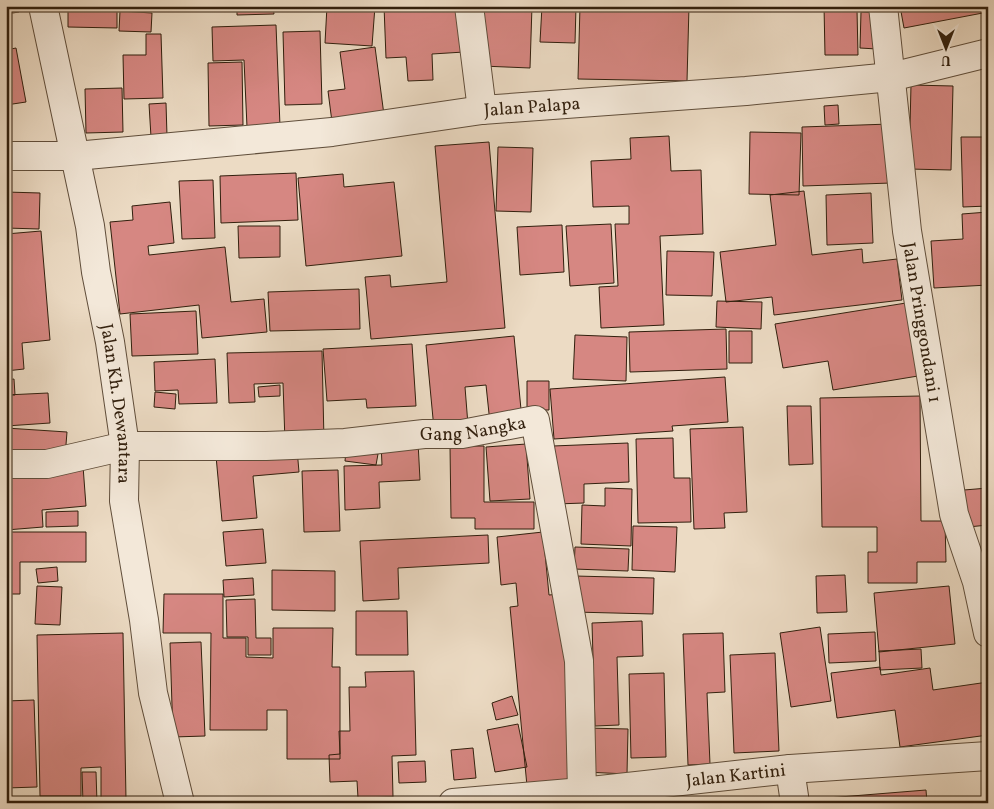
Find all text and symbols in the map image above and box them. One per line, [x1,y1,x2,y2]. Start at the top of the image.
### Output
north arrow [922,22,972,72]
text: U [941,50,951,69]
street label: Jalan Palapa [483,92,581,124]
street label: Jalan Pringgondani 1 [895,241,946,405]
street label: Jalan Kh. Dewantara [93,322,136,484]
street label: Gang Nangka [420,411,528,448]
street label: Jalan Kartini [685,759,787,794]

